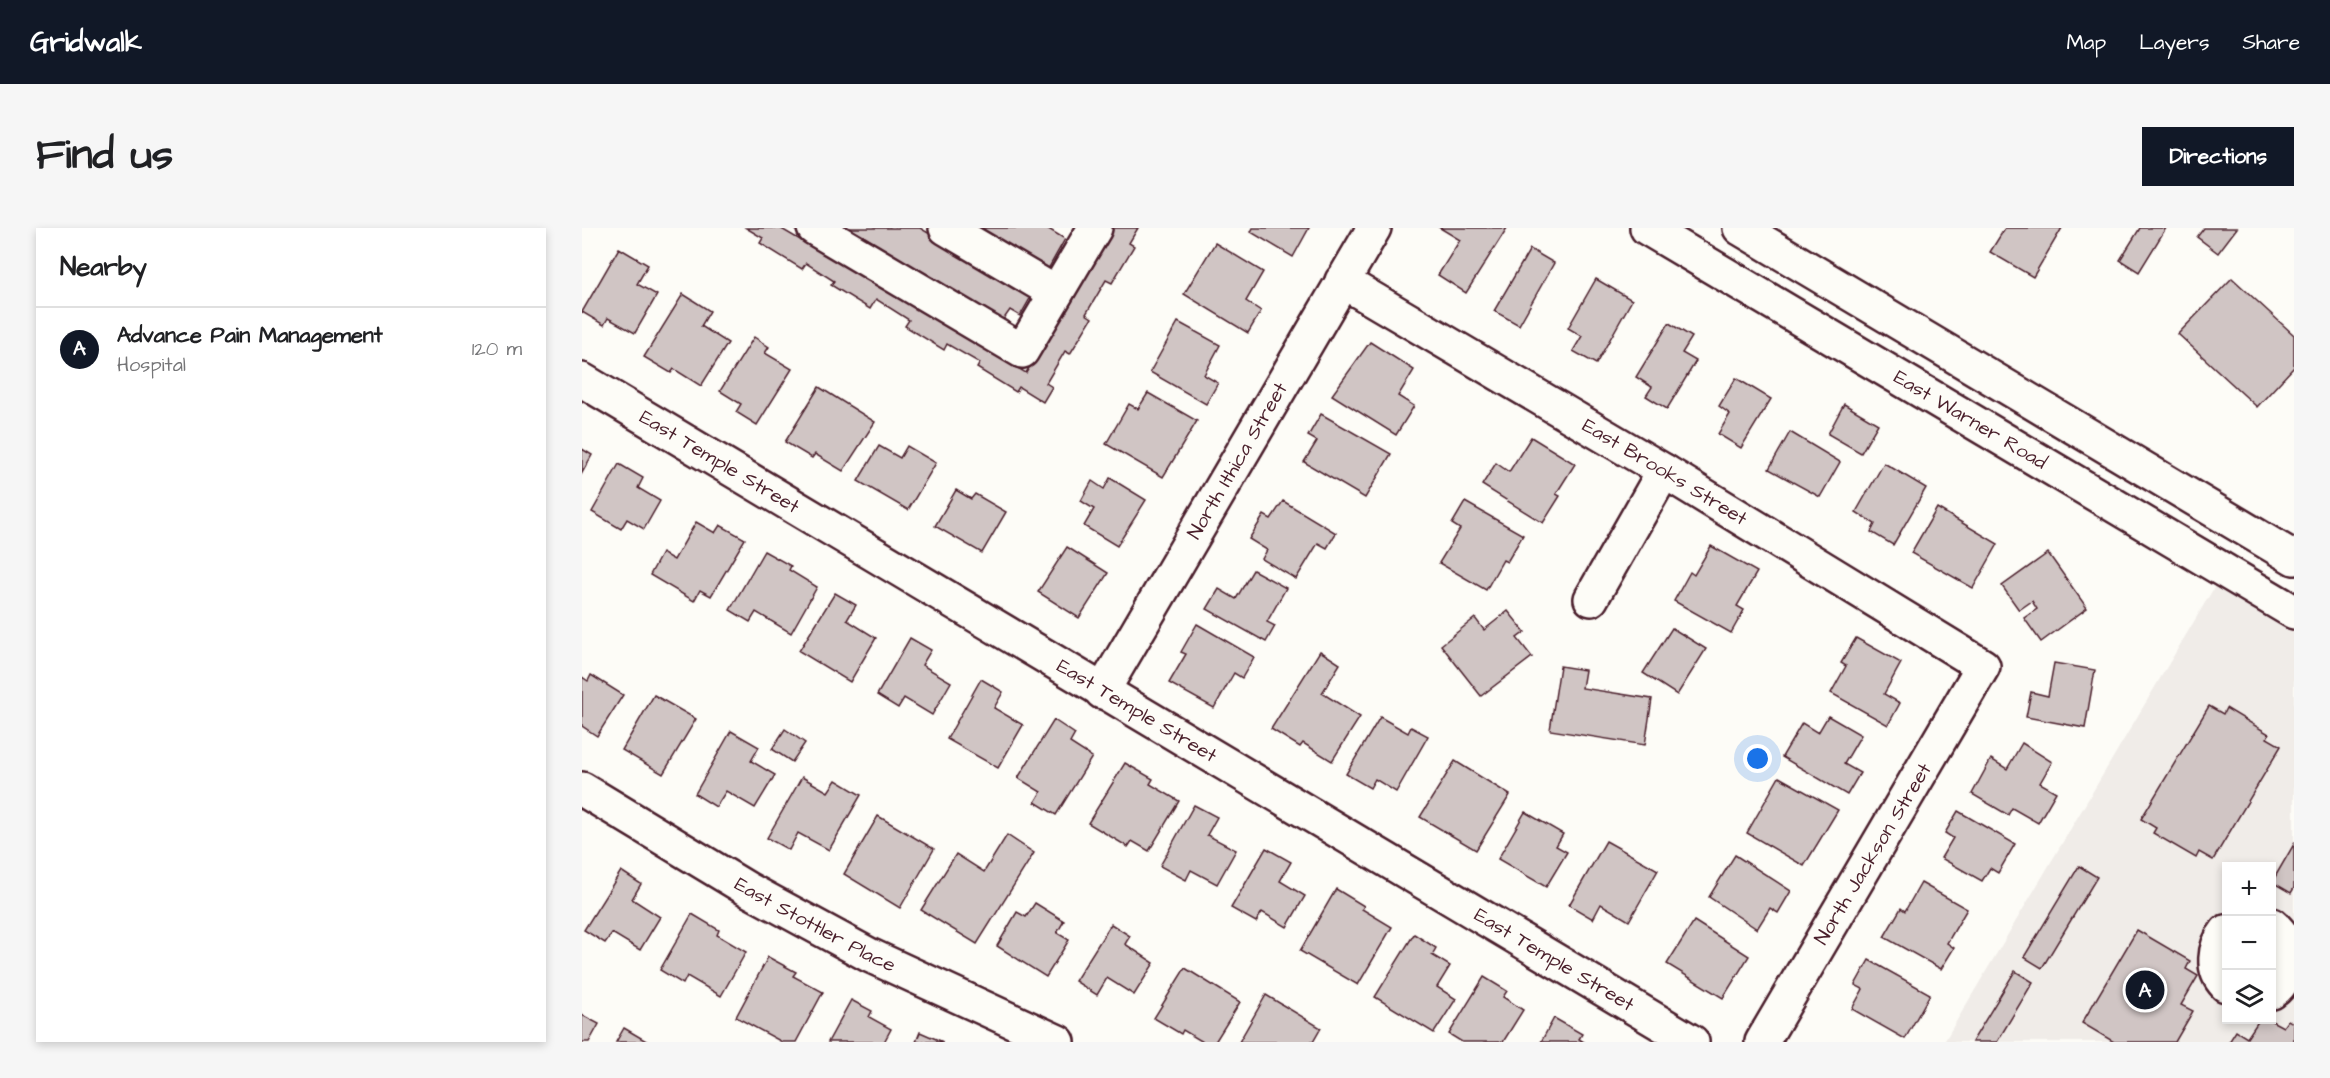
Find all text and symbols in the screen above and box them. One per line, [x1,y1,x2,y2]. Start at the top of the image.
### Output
text: Gridwalk [30,23,142,62]
text: Map [2066,28,2106,57]
text: Layers [2139,28,2209,57]
text: Share [2242,28,2300,57]
text: Find us [36,127,173,185]
button: Directions [2142,127,2294,186]
text: Nearby [60,249,147,285]
text: Advance Pain Management [117,320,383,351]
text: A [73,335,86,363]
text: 120 m [472,335,522,363]
text: Hospital [117,351,186,379]
street label: East Warner Road [1888,363,2052,476]
street label: North Ithica Street [1181,377,1295,544]
street label: East Temple Street [634,403,805,521]
street label: East Brooks Street [1577,412,1752,533]
street label: East Temple Street [1052,652,1222,770]
your location [1743,744,1772,773]
street label: North Jackson Street [1808,758,1938,950]
map controls [2222,862,2276,1024]
button: + [2222,862,2276,916]
street label: East Stottler Place [729,870,900,979]
street label: East Temple Street [1469,901,1640,1018]
button: − [2222,916,2276,970]
pin: A [2126,968,2164,1012]
button: layers [2222,970,2276,1024]

